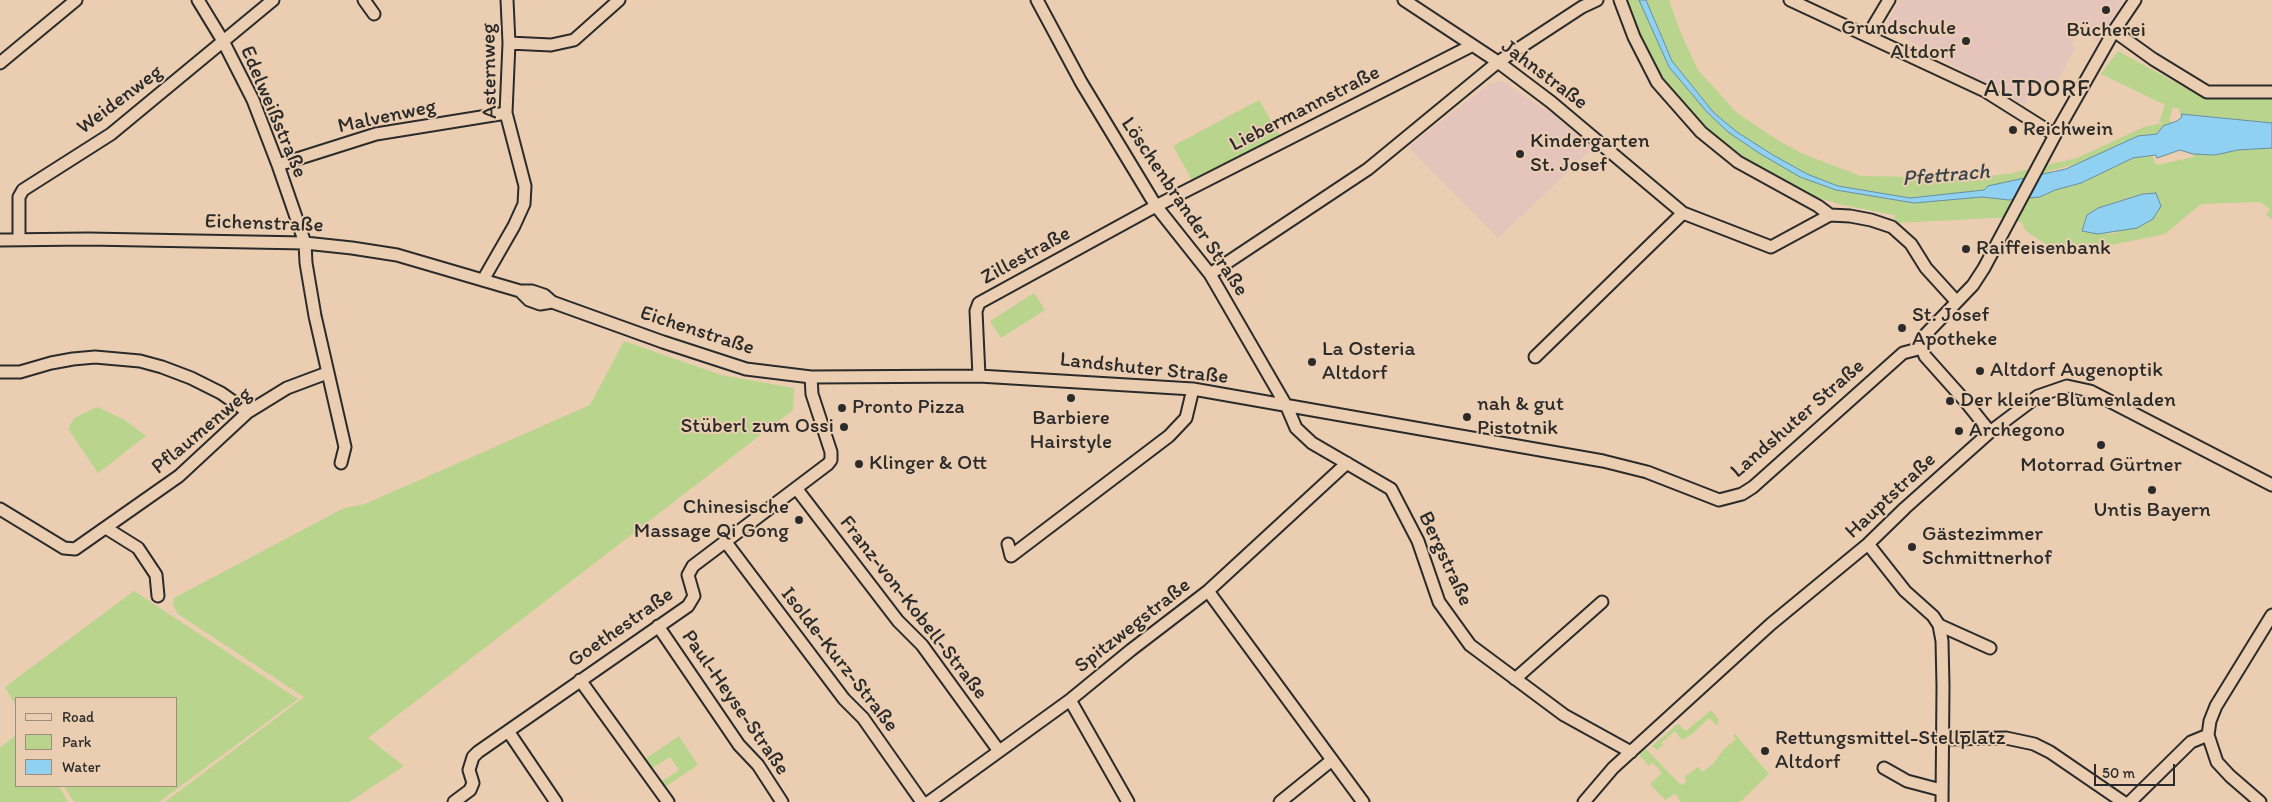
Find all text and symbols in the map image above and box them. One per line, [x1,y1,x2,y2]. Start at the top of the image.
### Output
marker: Bücherei [2100,4,2112,16]
place label: Grundschule Altdorf [1841,16,1956,66]
place label: Bücherei [2066,18,2146,44]
street label: Asternweg [477,23,503,119]
street label: Jahnstraße [1496,34,1592,116]
marker: Grundschule Altdorf [1960,35,1972,47]
street label: Edelweißstraße [234,42,312,182]
street label: Weidenweg [72,60,168,140]
street label: Liebermannstraße [1226,60,1384,158]
district label: ALTDORF [1982,76,2092,104]
street label: Malvenweg [335,94,439,140]
street label: Löschenbrander Straße [1115,113,1253,301]
place label: Reichwein [2023,117,2113,143]
marker: Reichwein [2007,124,2019,136]
place label: Kindergarten St. Josef [1530,129,1650,179]
marker: Kindergarten St. Josef [1514,148,1526,160]
water label: Pfettrach [1901,159,1991,193]
street label: Eichenstraße [204,209,324,239]
street label: Zillestraße [977,221,1075,291]
place label: Raiffeisenbank [1976,236,2111,262]
marker: Raiffeisenbank [1960,243,1972,255]
street label: Eichenstraße [637,301,757,361]
place label: St. Josef Apotheke [1912,303,1997,353]
marker: St. Josef Apotheke [1896,322,1908,334]
place label: La Osteria Altdorf [1322,337,1415,387]
street label: Landshuter Straße [1058,348,1230,390]
street label: Landshuter Straße [1726,354,1870,484]
marker: La Osteria Altdorf [1306,356,1318,368]
place label: Altdorf Augenoptik [1990,358,2163,384]
marker: Altdorf Augenoptik [1974,365,1986,377]
street label: Pflaumenweg [147,382,257,480]
place label: Der kleine Blumenladen [1960,388,2176,414]
marker: Barbiere Hairstyle [1065,392,1077,404]
place label: nah & gut Pistotnik [1477,392,1564,442]
place label: Pronto Pizza [852,395,965,421]
marker: Der kleine Blumenladen [1944,395,1956,407]
marker: Pronto Pizza [836,402,848,414]
place label: Barbiere Hairstyle [1030,406,1112,456]
marker: nah & gut Pistotnik [1461,411,1473,423]
place label: Stüberl zum Ossi [680,414,834,440]
place label: Archegono [1969,418,2065,444]
marker: Stüberl zum Ossi [838,421,850,433]
marker: Archegono [1953,425,1965,437]
marker: Motorrad Gürtner [2095,439,2107,451]
street label: Hauptstraße [1840,448,1942,544]
place label: Klinger & Ott [869,451,987,477]
place label: Motorrad Gürtner [2020,453,2182,479]
marker: Klinger & Ott [853,458,865,470]
marker: Untis Bayern [2146,484,2158,496]
place label: Chinesische Massage Qi Gong [634,495,789,545]
place label: Untis Bayern [2093,498,2211,524]
street label: Bergstraße [1412,508,1478,610]
street label: Franz-von-Kobell-Straße [833,511,993,705]
marker: Chinesische Massage Qi Gong [793,514,805,526]
place label: Gästezimmer Schmittnerhof [1922,522,2052,572]
marker: Gästezimmer Schmittnerhof [1906,541,1918,553]
street label: Spitzwegstraße [1070,573,1196,679]
street label: Goethestraße [563,582,679,674]
street label: Isolde-Kurz-Straße [775,583,903,737]
street label: Paul-Heyse-Straße [676,626,794,780]
legend [15,697,178,787]
text: Road [62,708,94,726]
place label: Rettungsmittel-Stellplatz Altdorf [1775,726,2005,776]
text: Park [62,733,92,751]
marker: Rettungsmittel-Stellplatz Altdorf [1759,745,1771,757]
scale bar [2097,754,2178,786]
text: Water [62,758,100,776]
text: 50 m [2102,764,2135,782]

